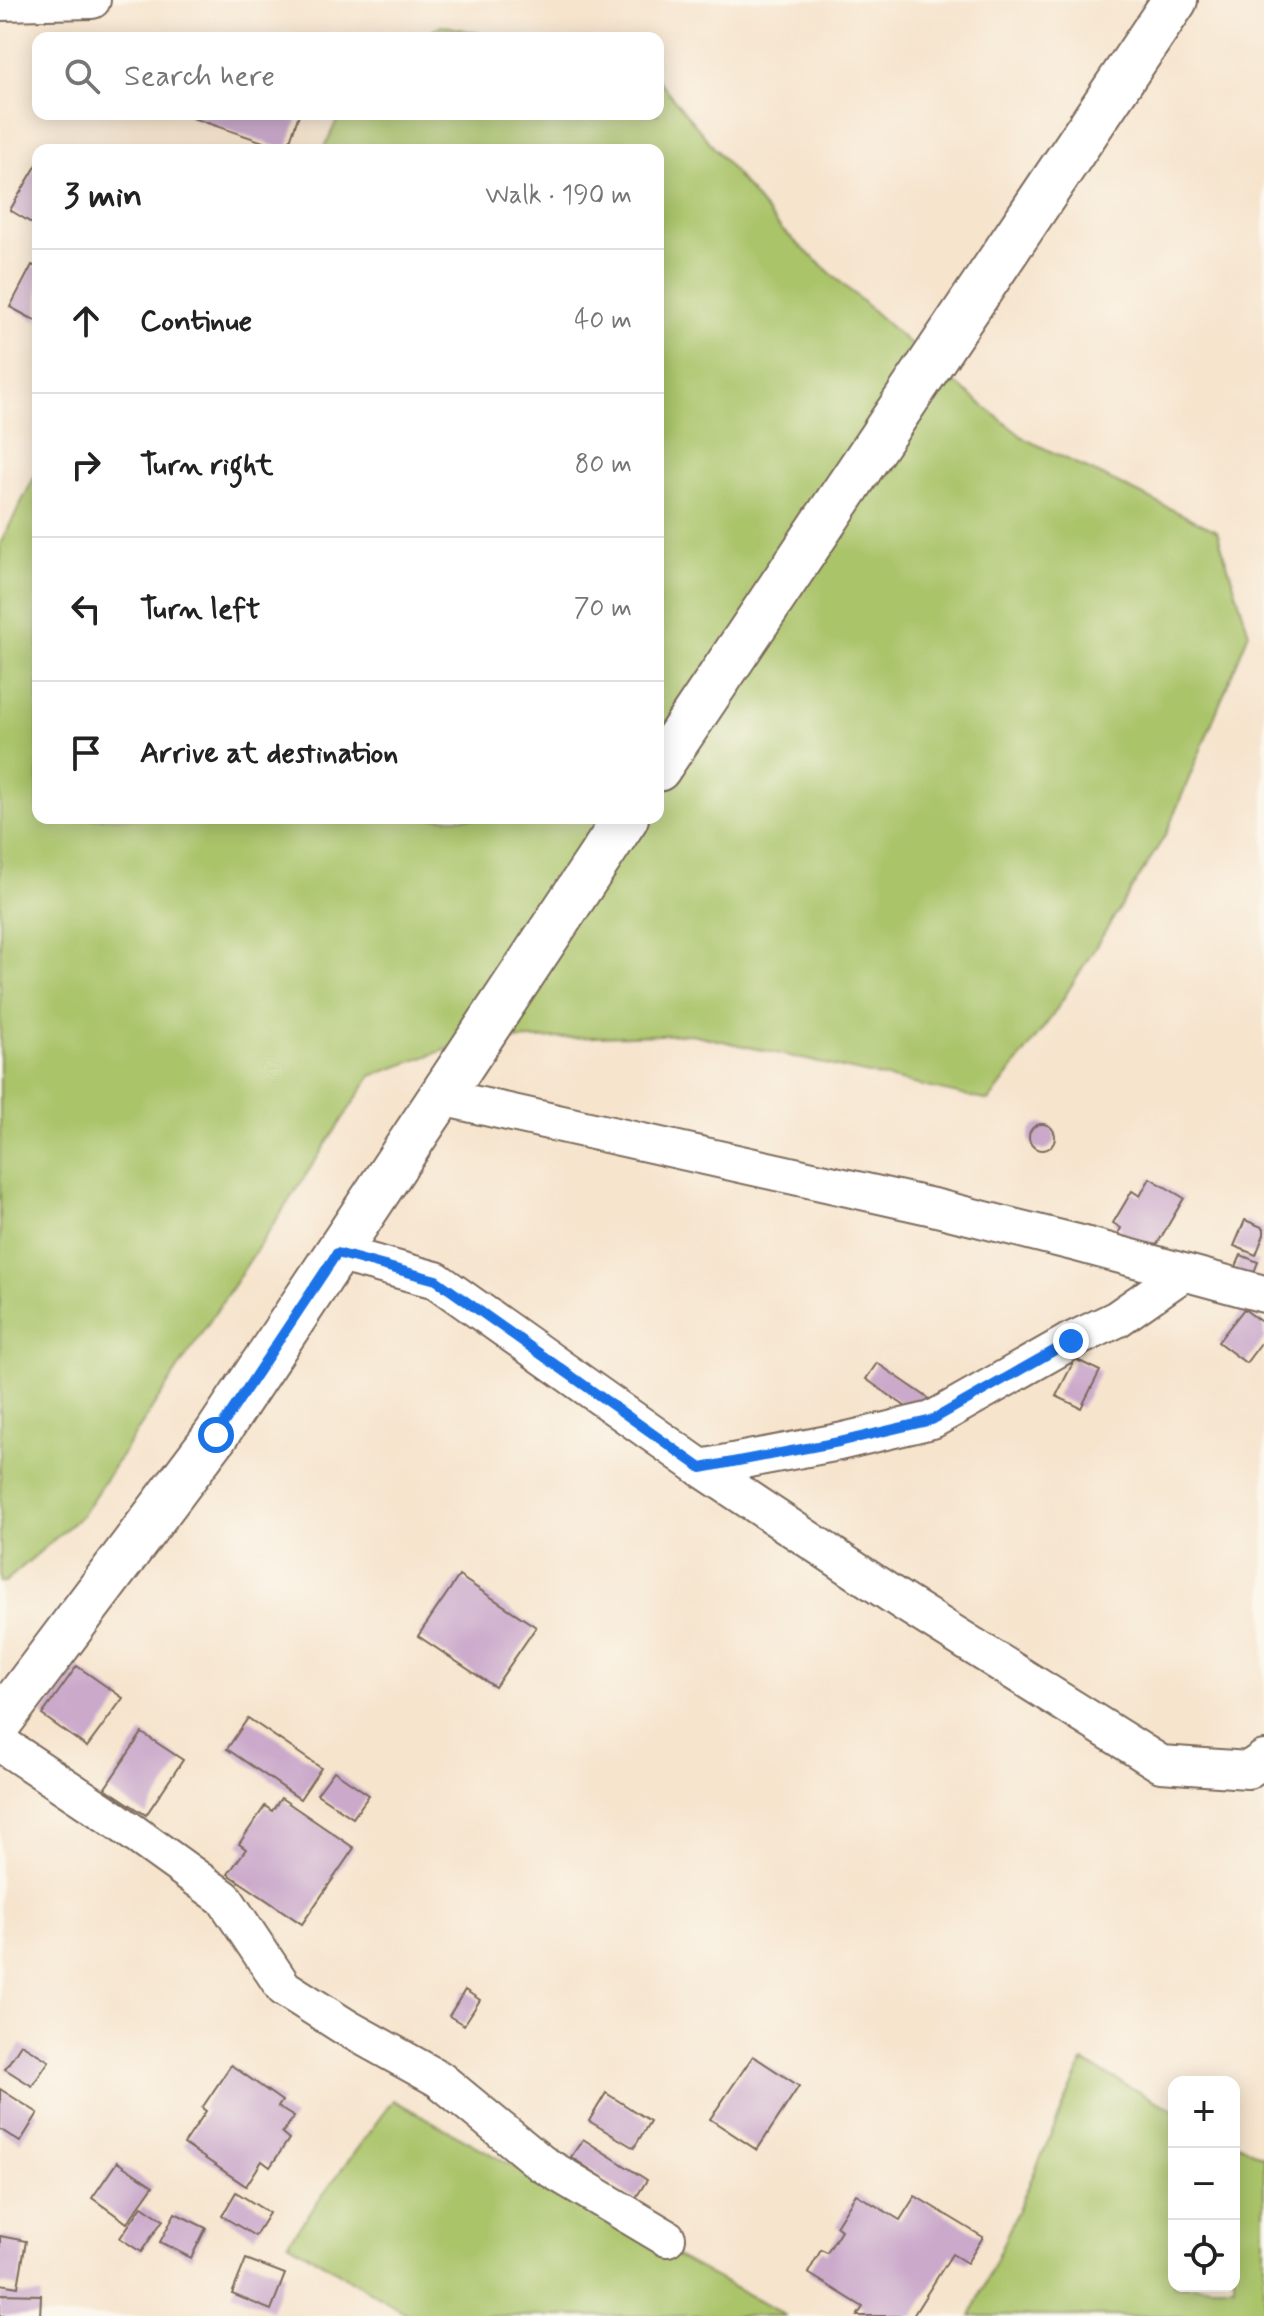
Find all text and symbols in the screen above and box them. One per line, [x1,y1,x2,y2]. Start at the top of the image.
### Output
search box [32,32,664,120]
icon: search [60,54,104,98]
text: Search here [124,57,275,96]
text: 3 min [64,174,142,219]
text: Walk · 190 m [485,179,632,213]
icon: ahead [64,299,108,343]
text: Continue [140,302,252,341]
text: 40 m [574,304,632,338]
icon: right [64,443,108,487]
text: Turn right [140,446,273,485]
text: 80 m [575,448,632,482]
icon: left [64,587,108,631]
text: Turn left [140,590,260,629]
text: 70 m [574,592,632,626]
icon: arrive [64,731,108,775]
text: Arrive at destination [140,734,398,773]
route end [1053,1323,1089,1359]
route start [198,1417,234,1453]
map controls [1168,2076,1240,2292]
button: + [1168,2076,1240,2148]
button: − [1168,2148,1240,2220]
button: locate [1168,2220,1240,2292]

